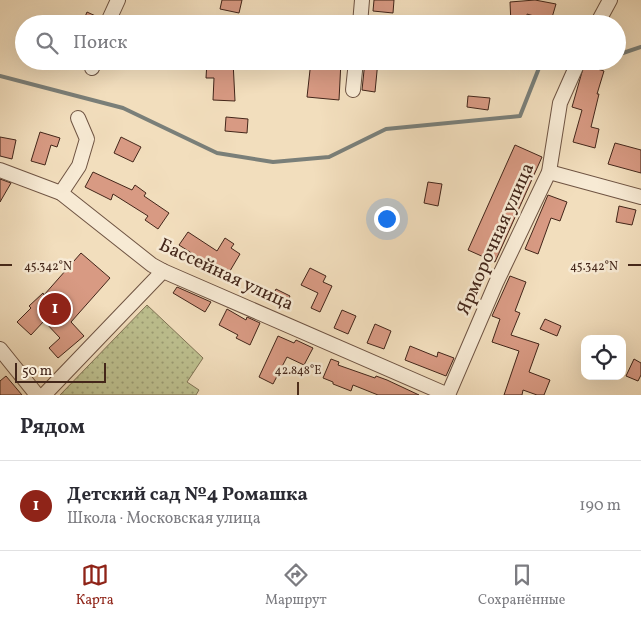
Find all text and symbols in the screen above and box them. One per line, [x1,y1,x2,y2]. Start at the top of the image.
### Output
search box [15,15,626,70]
icon: search [33,29,61,57]
text: Поиск [73,30,127,56]
street label: Ярморочная улица [451,159,541,319]
your location [374,206,400,232]
street label: Бассейная улица [154,232,298,318]
text: 45.342°N [24,259,72,275]
text: 45.342°N [570,259,618,275]
pin: 1 [39,290,71,328]
map controls [581,335,626,380]
button: locate [581,335,626,380]
scale bar [15,360,106,383]
text: 50 m [22,362,52,381]
text: 42.848°E [275,363,321,379]
text: Рядом [20,413,85,442]
text: Детский сад №4 Ромашка [67,482,308,508]
text: 1 [33,495,39,517]
text: 190 m [579,495,621,517]
text: Школа · Московская улица [67,508,261,530]
tab: Карта [76,561,114,610]
tab: Маршрут [265,561,327,610]
tab: Сохранённые [478,561,565,610]

